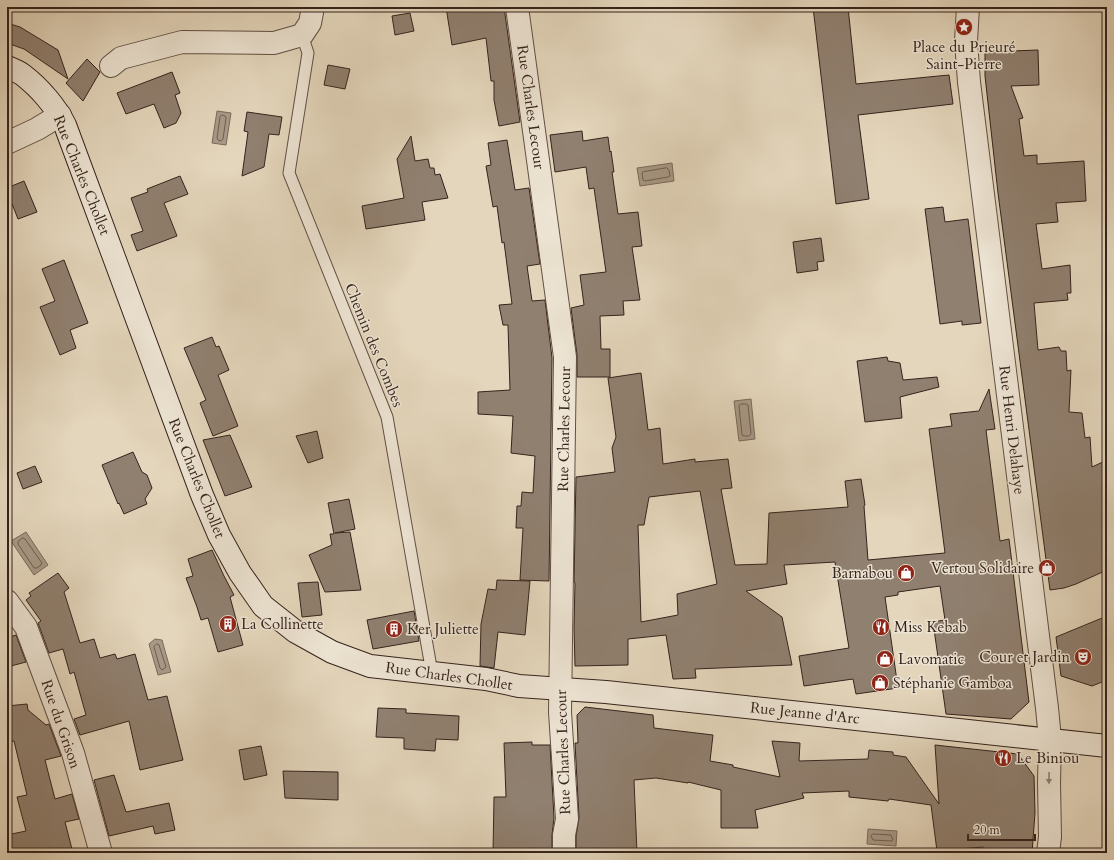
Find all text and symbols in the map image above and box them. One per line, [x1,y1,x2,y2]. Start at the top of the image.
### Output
place icon: Place du Prieuré Saint-Pierre [954,17,974,37]
place label: Place du Prieuré Saint-Pierre [913,37,1016,74]
street label: Rue Charles Lecour [512,44,550,171]
street label: Rue Charles Chollet [49,112,115,238]
street label: Chemin des Combes [340,280,408,410]
street label: Rue Henri Delahaye [994,364,1030,496]
street label: Rue Charles Lecour [553,366,575,492]
street label: Rue Charles Chollet [164,415,230,541]
place label: Vertou Solidaire [931,558,1034,578]
shop icon: Vertou Solidaire [1037,558,1057,578]
place label: Barnabou [831,563,893,583]
shop icon: Barnabou [896,563,916,583]
building icon: La Collinette [218,614,238,634]
place label: La Collinette [241,614,324,634]
restaurant icon: Miss Kebab [871,617,891,637]
place label: Miss Kebab [894,617,967,637]
building icon: Ker Juliette [384,619,404,639]
place label: Ker Juliette [407,619,479,639]
place label: Cour et Jardin [979,647,1070,667]
theatre icon: Cour et Jardin [1073,647,1093,667]
shop icon: Lavomatic [875,649,895,669]
place label: Lavomatic [898,649,964,669]
street label: Rue Charles Chollet [384,657,514,695]
shop icon: Stéphanie Gamboa [870,673,890,693]
place label: Stéphanie Gamboa [893,673,1013,693]
street label: Rue du Grison [36,677,86,772]
street label: Rue Charles Lecour [551,689,575,815]
street label: Rue Jeanne d'Arc [749,697,861,729]
restaurant icon: Le Biniou [993,748,1013,768]
place label: Le Biniou [1016,748,1079,768]
one-way arrow [1046,772,1052,785]
scale bar [968,816,1035,842]
text: 20 m [974,822,1001,838]

